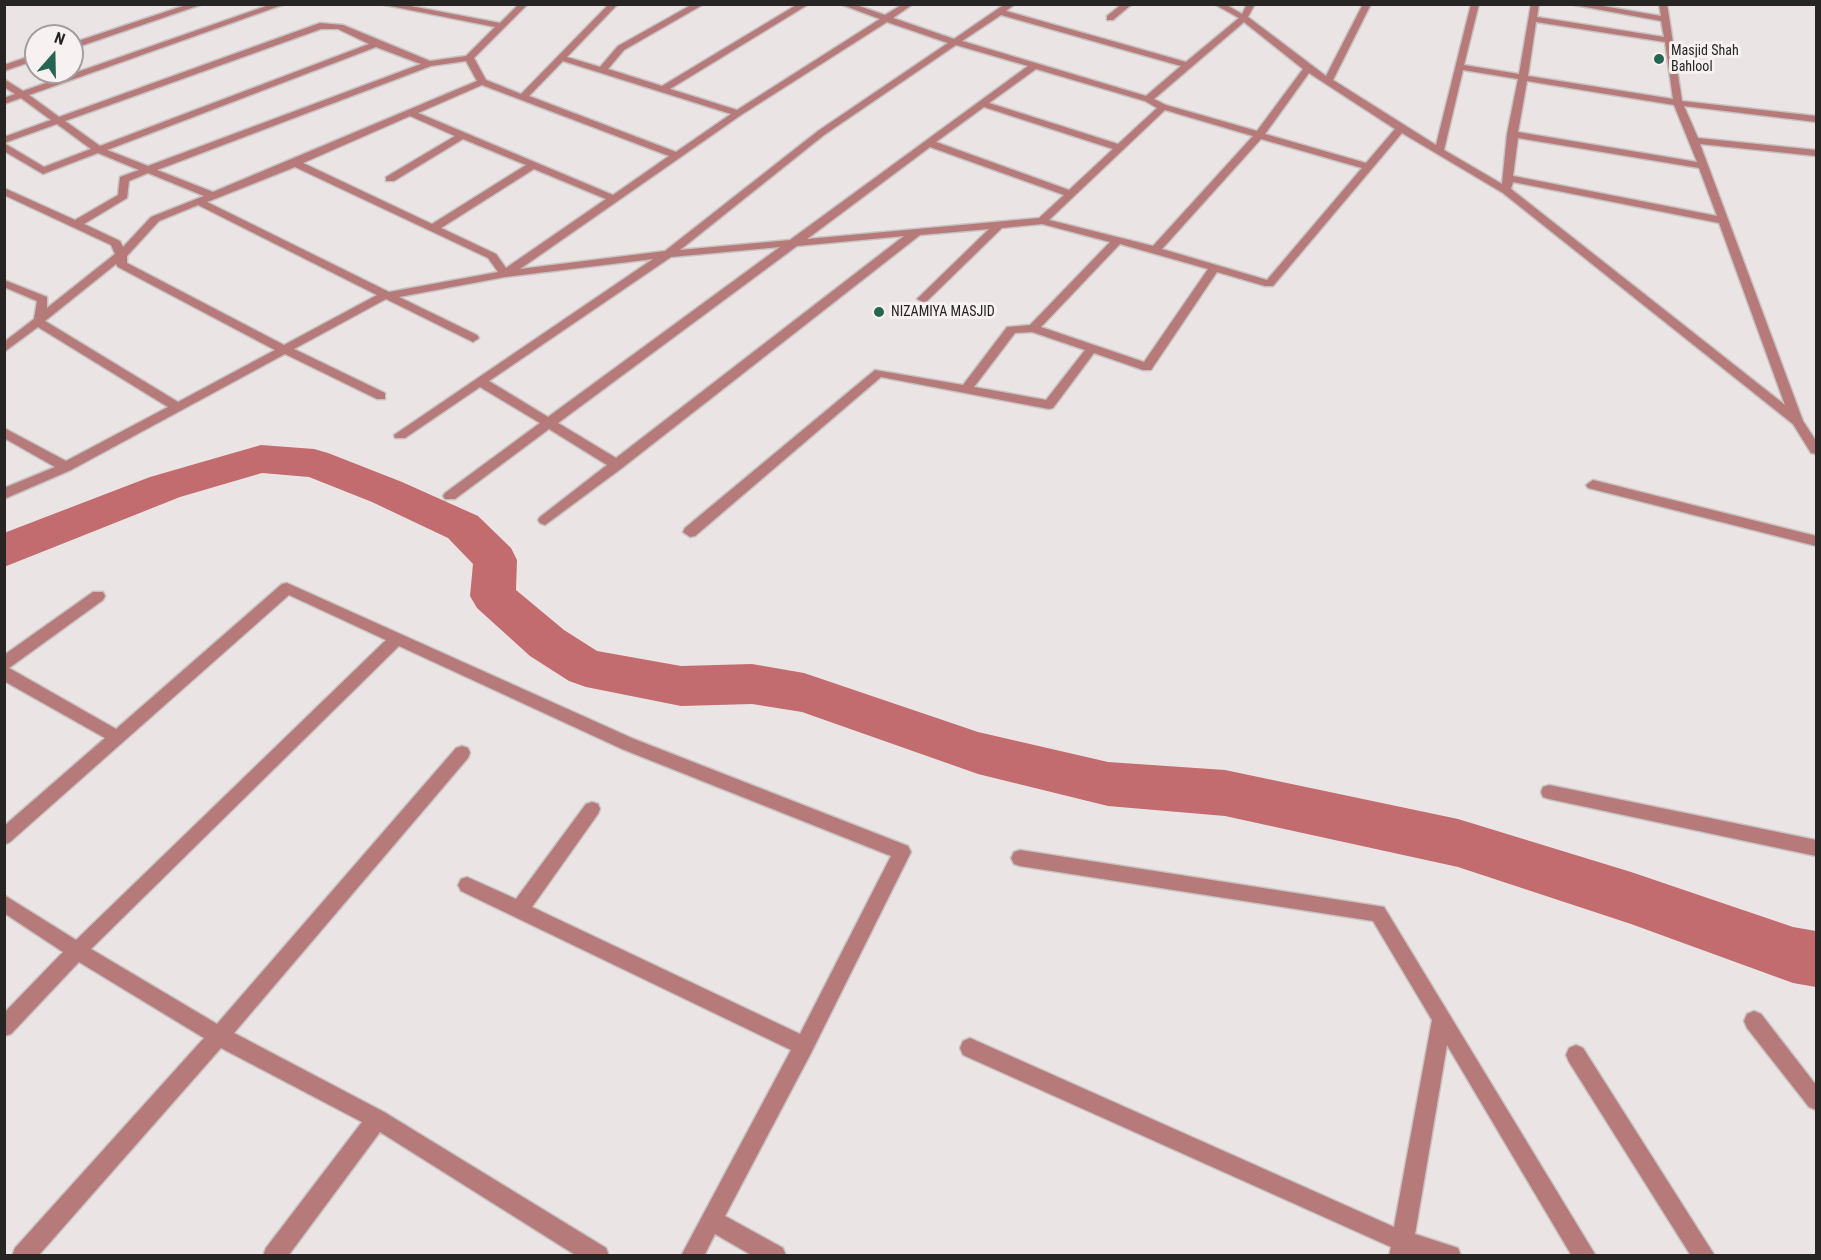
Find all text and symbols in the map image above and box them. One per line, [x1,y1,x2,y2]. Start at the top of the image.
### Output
north arrow [24,24,84,84]
text: N [52,28,67,49]
place label: Masjid Shah Bahlool [1671,43,1739,76]
marker: Masjid Shah Bahlool [1652,52,1666,66]
place label: NIZAMIYA MASJID [891,304,995,320]
marker: NIZAMIYA MASJID [872,305,886,319]

